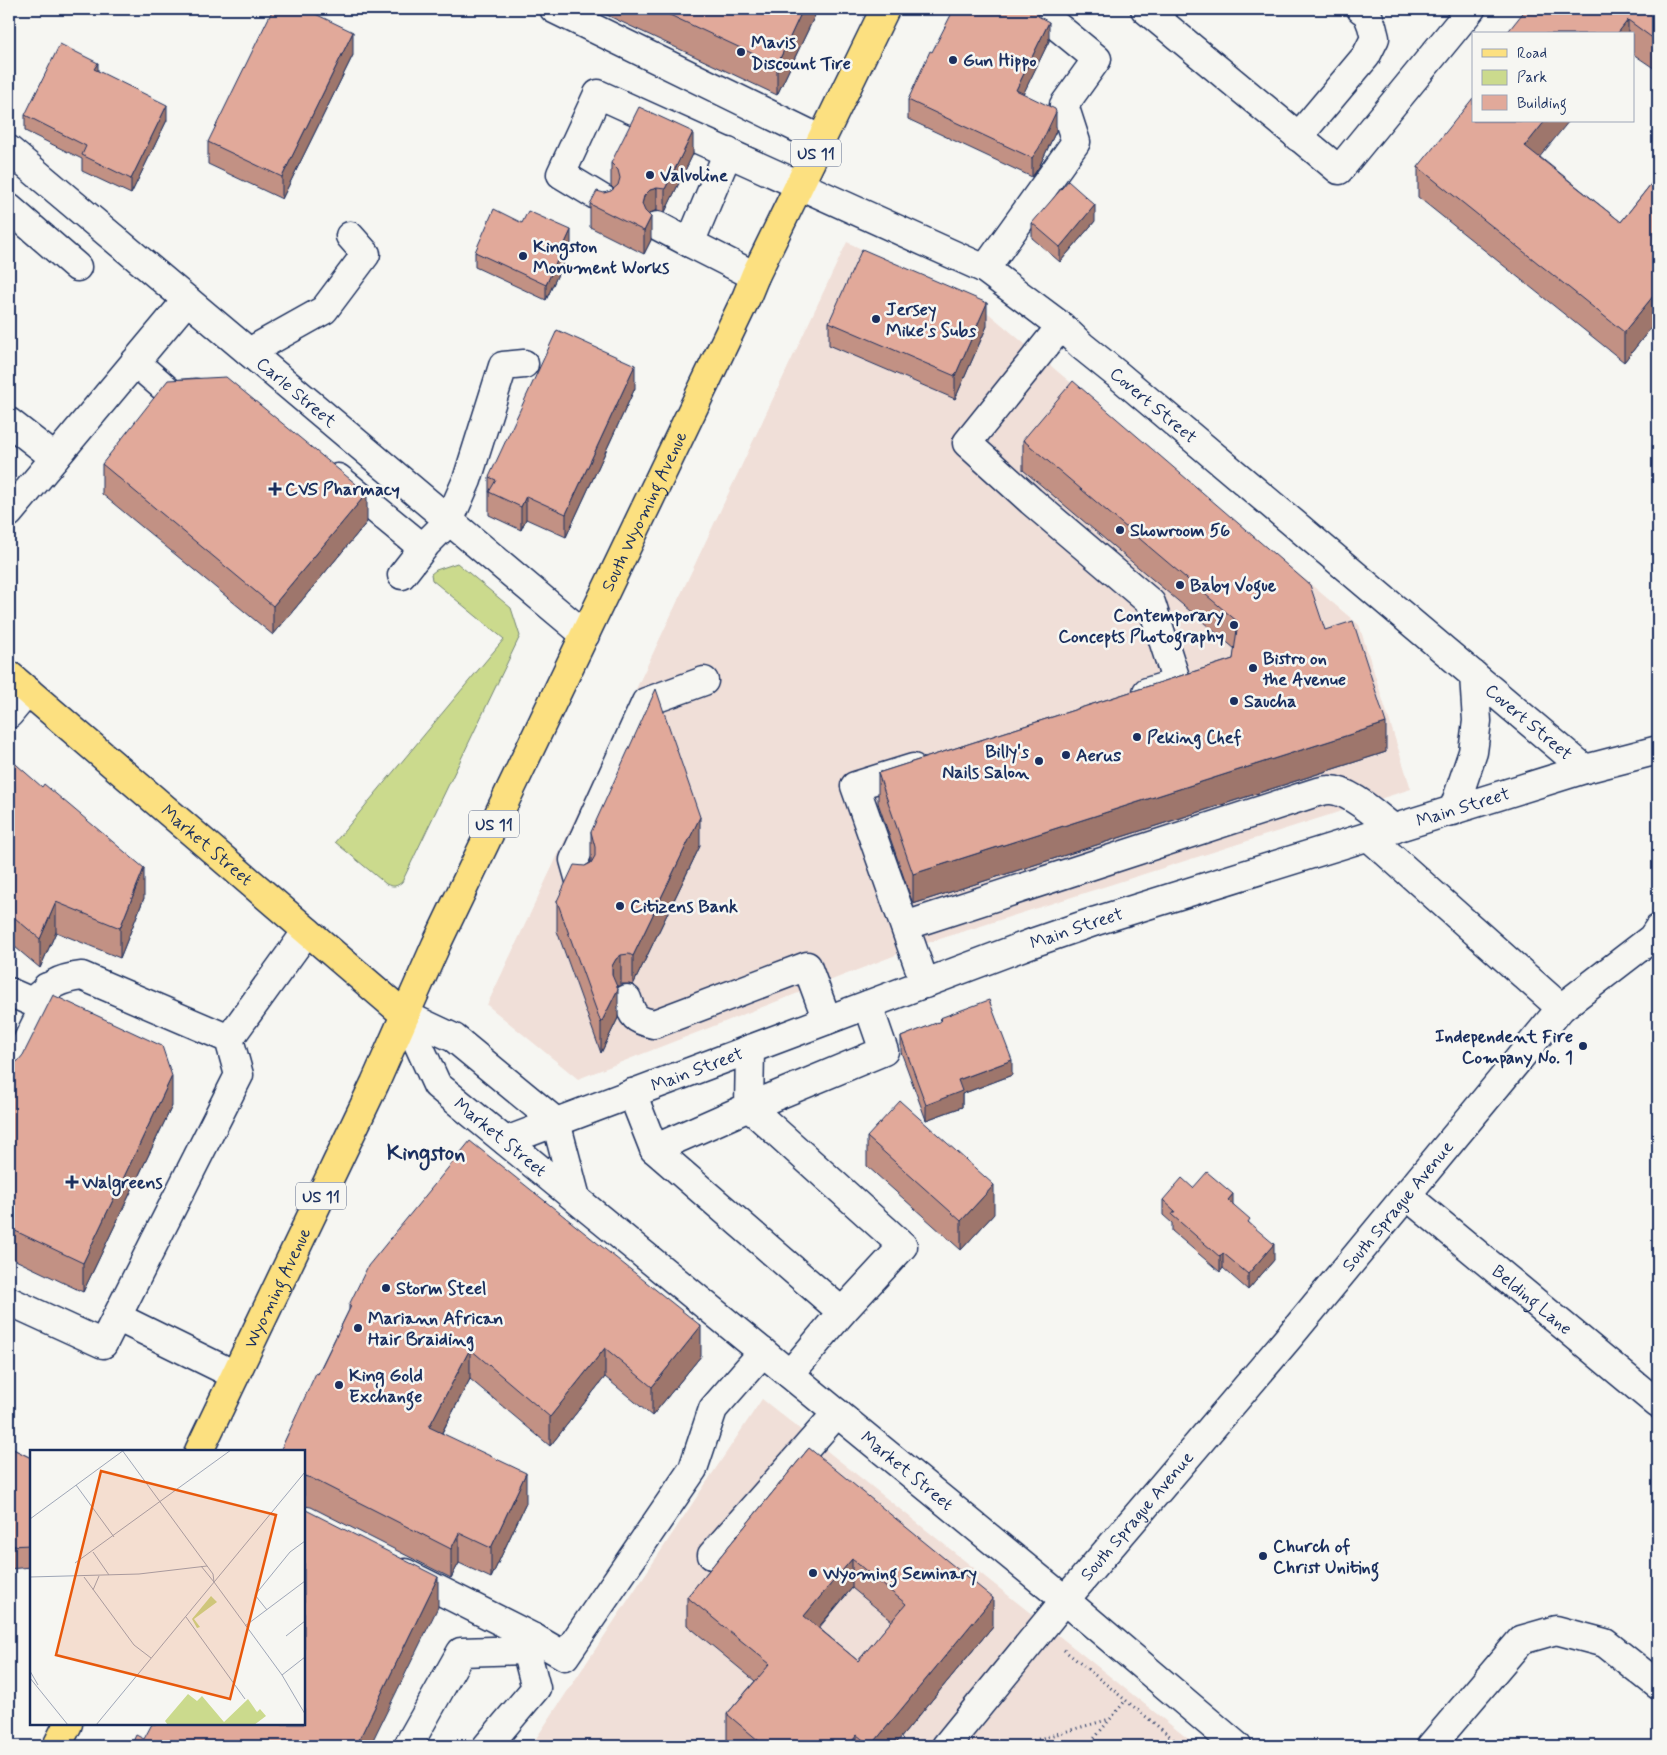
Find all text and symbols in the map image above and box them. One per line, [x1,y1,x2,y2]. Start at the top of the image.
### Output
place label: Mavis Discount Tire [751,31,851,76]
legend [1472,32,1634,122]
text: Road [1517,44,1547,64]
marker: Mavis Discount Tire [735,46,747,58]
place label: Gun Hippo [963,49,1036,73]
marker: Gun Hippo [947,54,959,66]
text: Park [1517,68,1547,88]
text: Building [1517,94,1567,115]
road number: US 11 [791,140,841,167]
place label: Valvoline [660,164,728,188]
marker: Valvoline [644,169,656,181]
place label: Kingston Monument Works [533,235,669,280]
marker: Kingston Monument Works [517,250,529,262]
place label: Jersey Mike's Subs [886,298,976,343]
marker: Jersey Mike's Subs [870,313,882,325]
street label: Carle Street [251,352,342,434]
street label: Covert Street [1104,362,1202,450]
street label: South Wyoming Avenue [596,427,694,596]
place label: CVS Pharmacy [285,478,400,502]
marker: CVS Pharmacy [269,483,281,495]
place label: Showroom 56 [1130,519,1230,543]
marker: Showroom 56 [1114,524,1126,536]
place label: Baby Vogue [1190,574,1277,600]
marker: Baby Vogue [1174,579,1186,591]
place label: Contemporary Concepts Photography [1058,604,1224,651]
marker: Contemporary Concepts Photography [1228,619,1240,631]
place label: Bistro on the Avenue [1262,647,1346,692]
marker: Bistro on the Avenue [1247,662,1259,674]
street label: Covert Street [1480,679,1577,766]
place label: Saucha [1244,690,1296,714]
marker: Saucha [1228,695,1240,707]
place label: Peking Chef [1147,726,1242,750]
marker: Peking Chef [1131,731,1143,743]
place label: Billy's Nails Salon [942,740,1030,785]
place label: Aerus [1076,744,1121,768]
marker: Aerus [1060,749,1072,761]
marker: Billy's Nails Salon [1033,755,1045,767]
street label: Main Street [1413,782,1513,834]
street label: Market Street [155,800,257,892]
road number: US 11 [469,811,519,838]
place label: Citizens Bank [630,895,738,919]
marker: Citizens Bank [614,900,626,912]
street label: Main Street [1027,902,1126,956]
place label: Independent Fire Company No. 1 [1435,1025,1573,1070]
marker: Independent Fire Company No. 1 [1577,1040,1589,1052]
street label: Main Street [648,1042,747,1098]
street label: Market Street [448,1093,551,1183]
street label: South Sprague Avenue [1337,1136,1460,1277]
district label: Kingston [387,1140,465,1171]
place label: Walgreens [81,1171,163,1197]
marker: Walgreens [66,1176,78,1188]
road number: US 11 [296,1182,346,1210]
street label: Wyoming Avenue [239,1224,317,1353]
street label: Belding Lane [1486,1260,1577,1341]
place label: Storm Steel [396,1277,487,1301]
marker: Storm Steel [380,1282,392,1294]
place label: Mariann African Hair Braiding [368,1307,504,1352]
marker: Mariann African Hair Braiding [352,1322,364,1334]
place label: King Gold Exchange [349,1364,423,1411]
marker: King Gold Exchange [333,1379,345,1391]
street label: Market Street [855,1426,958,1517]
street label: South Sprague Avenue [1075,1446,1200,1586]
inset map [30,1450,305,1725]
place label: Church of Christ Uniting [1273,1535,1379,1582]
marker: Church of Christ Uniting [1257,1550,1269,1562]
place label: Wyoming Seminary [822,1562,977,1588]
marker: Wyoming Seminary [807,1567,819,1579]

